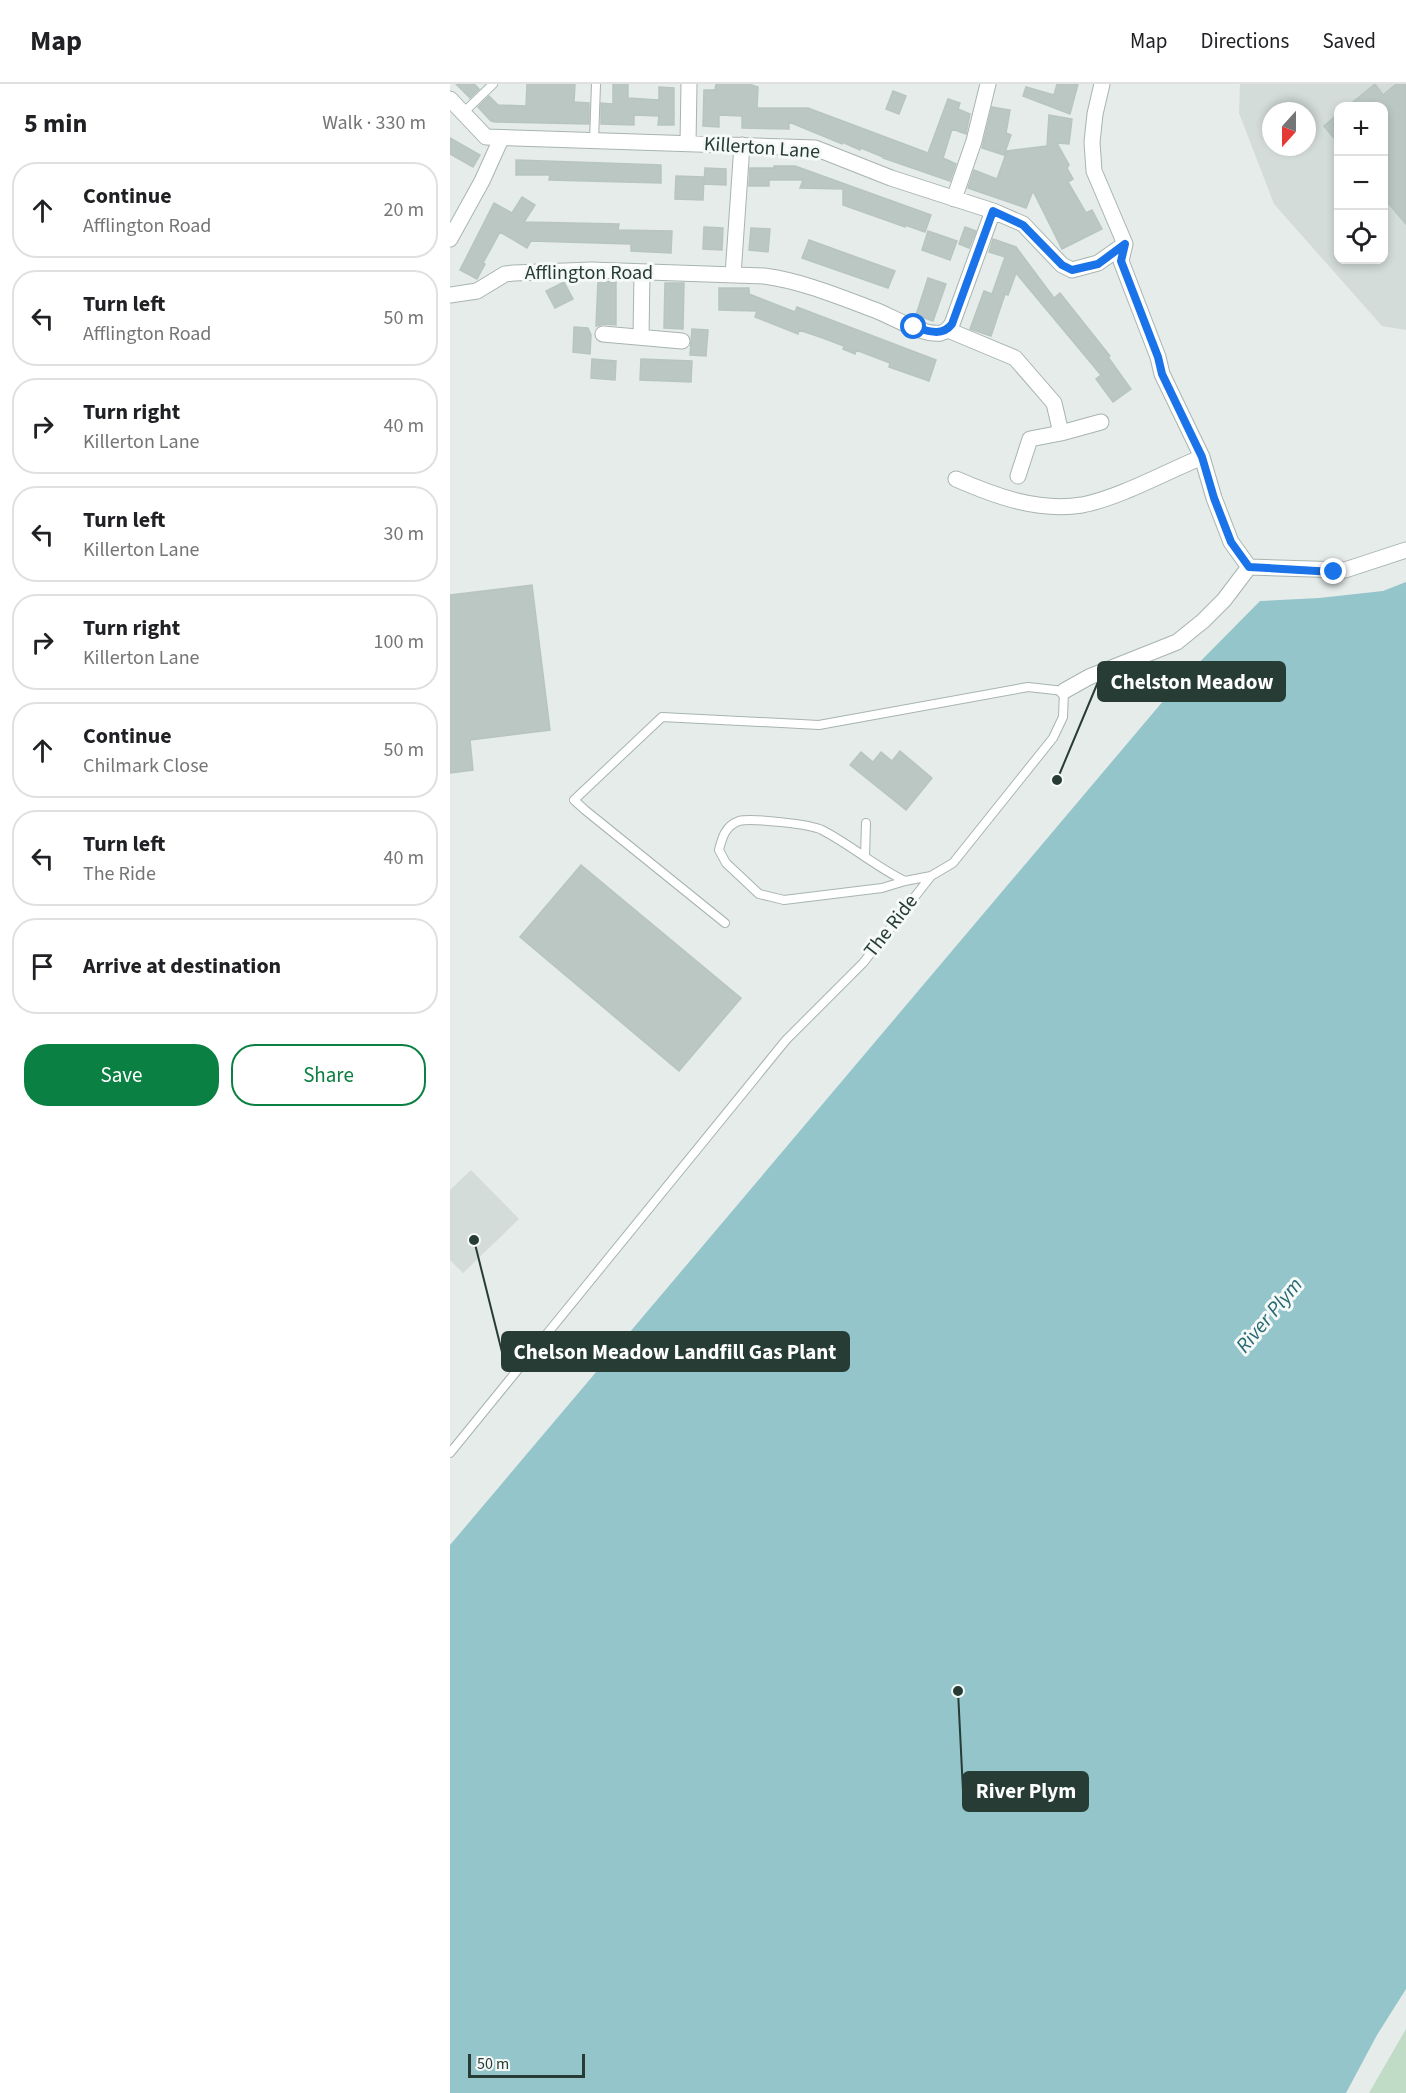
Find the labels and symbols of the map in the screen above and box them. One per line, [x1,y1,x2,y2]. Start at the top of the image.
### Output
north arrow [1262,102,1316,156]
street label: Killerton Lane [703,130,821,166]
street label: Afflington Road [525,259,653,287]
route start [900,313,926,339]
route end [1320,558,1346,584]
callout: Chelston Meadow [1098,662,1285,701]
text: Chelston Meadow [1110,667,1274,697]
street label: The Ride [858,889,925,963]
water label: River Plym [1228,1271,1310,1359]
callout: Chelson Meadow Landfill Gas Plant [502,1332,849,1371]
text: Chelson Meadow Landfill Gas Plant [514,1337,836,1367]
callout: River Plym [963,1772,1088,1811]
text: River Plym [976,1776,1076,1806]
scale bar [468,2051,585,2078]

